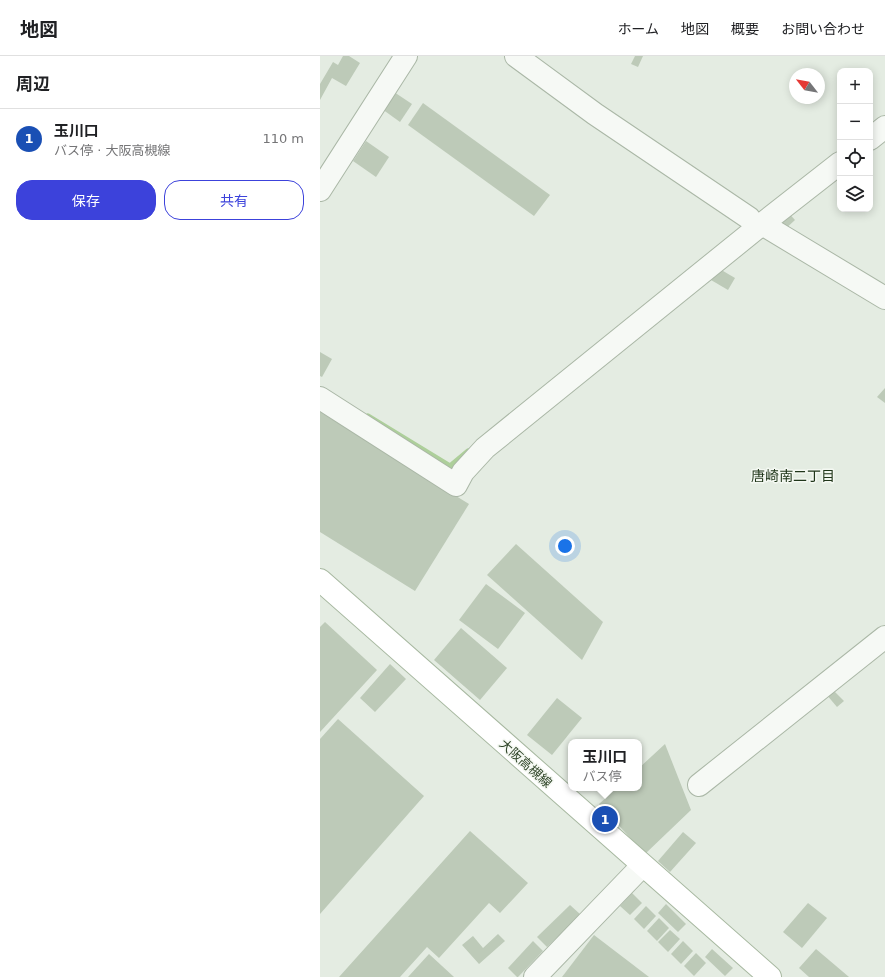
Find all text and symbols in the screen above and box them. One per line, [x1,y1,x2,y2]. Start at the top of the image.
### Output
text: 地図 [20,18,58,40]
text: ホーム [617,21,659,37]
text: 地図 [681,21,709,37]
text: 概要 [731,21,759,37]
text: お問い合わせ [781,21,865,37]
north arrow [789,68,825,104]
map controls [837,68,873,212]
button: + [837,68,873,104]
text: 周辺 [16,74,50,94]
button: − [837,104,873,140]
text: 玉川口 [54,122,99,140]
text: 1 [24,131,34,146]
text: 110 m [262,131,304,146]
button: locate [837,140,873,176]
text: バス停 · 大阪高槻線 [54,143,170,158]
button: layers [837,176,873,212]
button: 保存 [16,180,156,220]
button: 共有 [164,180,304,220]
district label: 唐崎南二丁目 [751,468,835,484]
your location [555,536,575,556]
street label: 大阪高槻線 [496,736,555,791]
popup [568,739,642,791]
text: 玉川口 [582,748,628,766]
text: バス停 [582,769,622,784]
pin: 1 [592,804,618,834]

